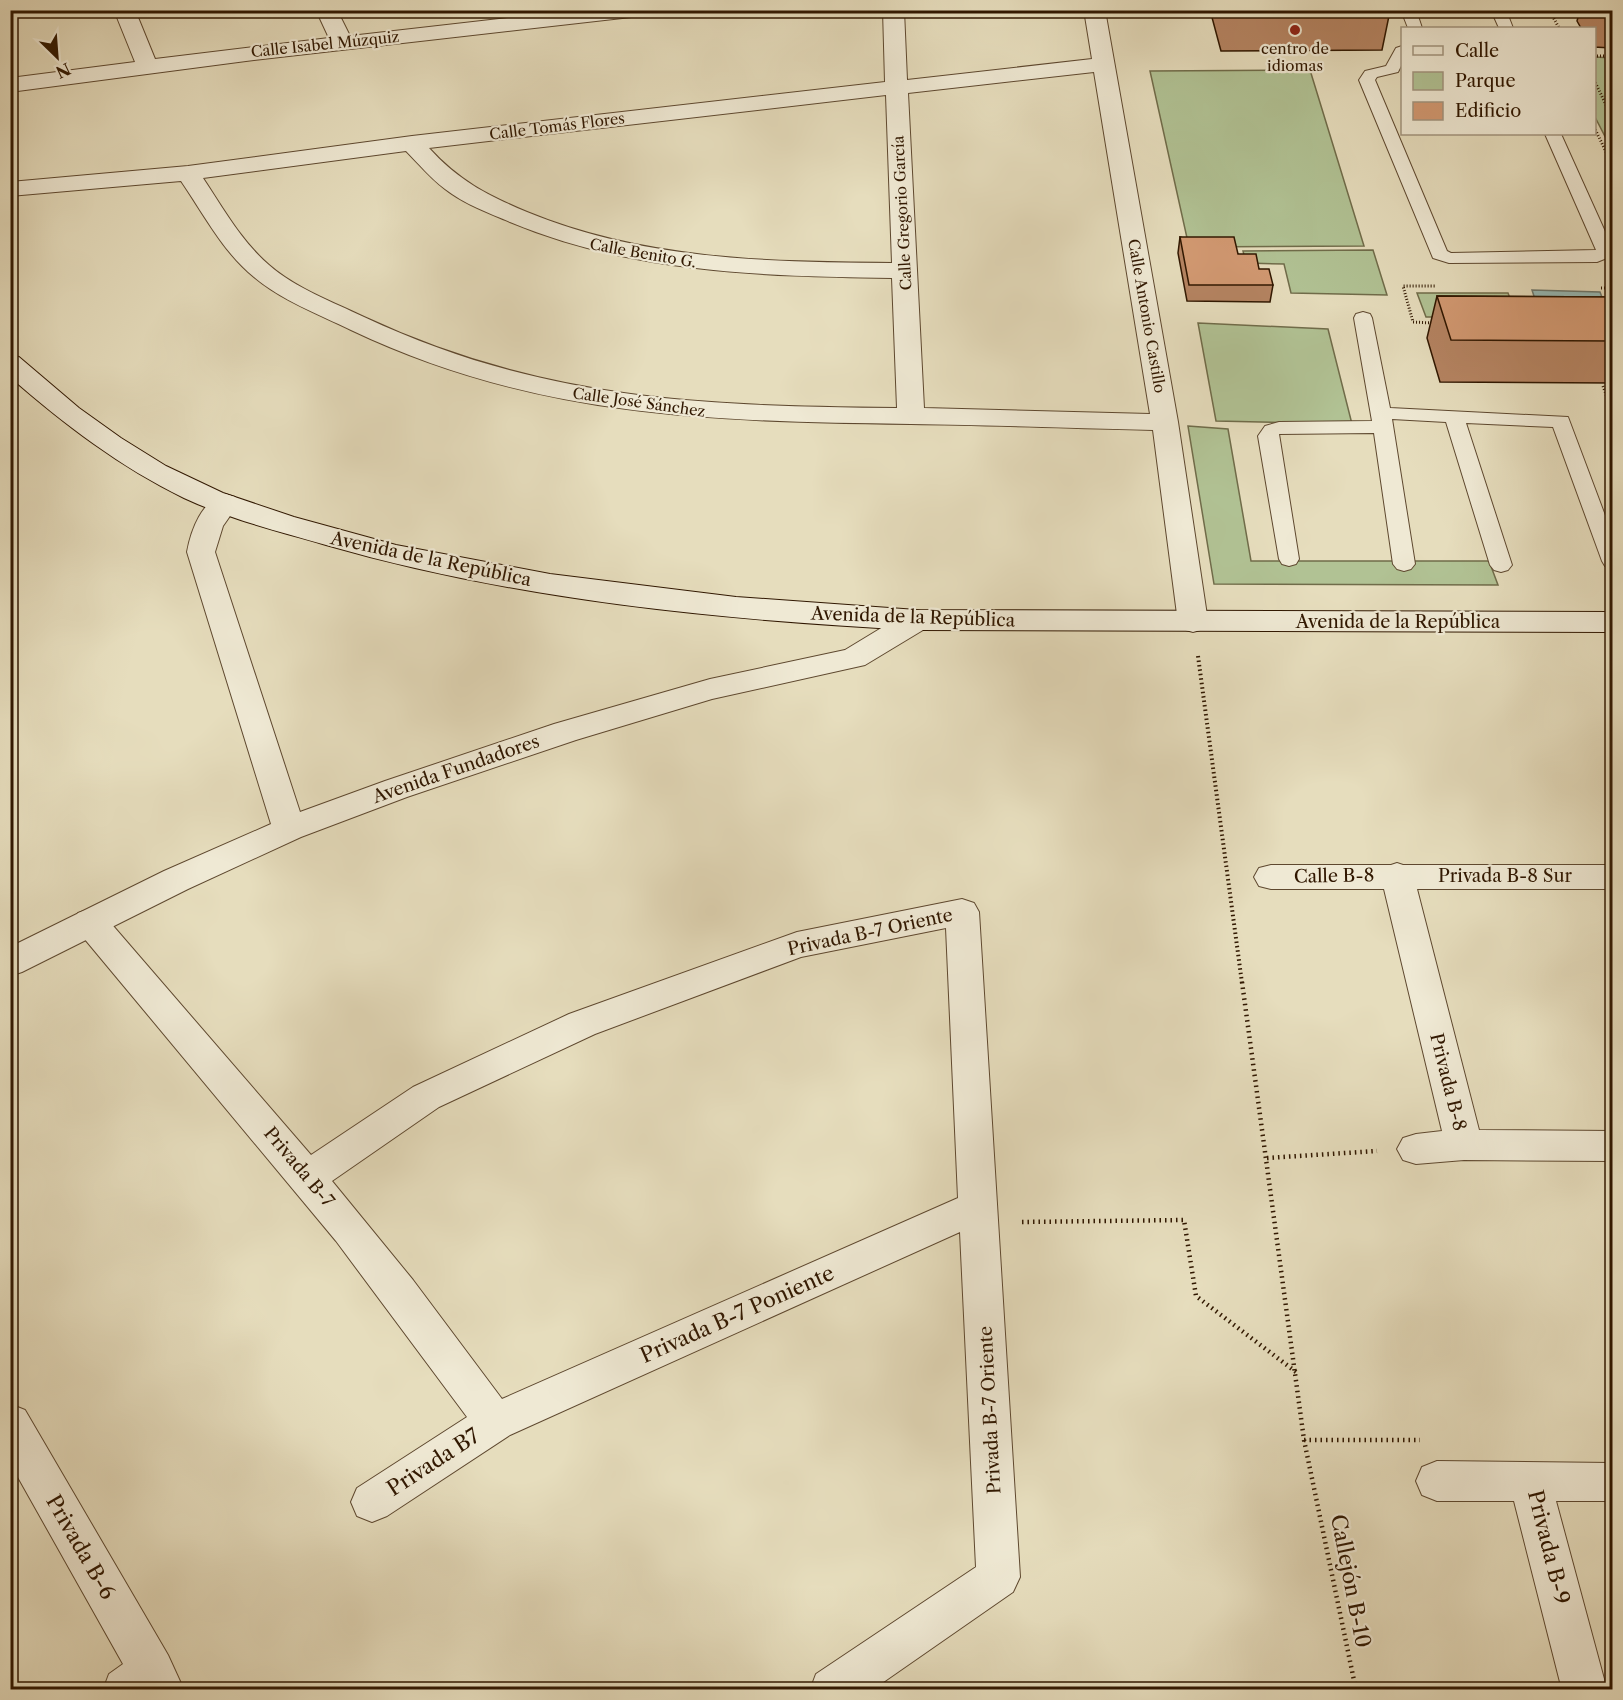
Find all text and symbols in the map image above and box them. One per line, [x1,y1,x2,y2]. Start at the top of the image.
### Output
marker: centro de idiomas [1288,23,1302,37]
north arrow [27,27,87,87]
street label: Calle Isabel Múzquiz [250,27,400,61]
legend [1401,27,1596,135]
place label: centro de idiomas [1261,39,1329,75]
text: Calle [1455,40,1499,62]
text: N [53,59,74,83]
text: Parque [1455,70,1516,92]
text: Edificio [1455,100,1521,122]
street label: Calle Tomás Flores [488,108,626,144]
street label: Calle Gregorio García [888,135,916,291]
street label: Calle Benito G. [588,234,698,272]
street label: Calle Antonio Castillo [1124,237,1170,395]
street label: Calle José Sánchez [572,383,707,421]
street label: Avenida de la República [328,527,534,591]
street label: Avenida de la República [810,602,1016,632]
street label: Avenida de la República [1295,611,1501,633]
street label: Avenida Fundadores [369,730,542,808]
street label: Calle B-8 [1294,864,1374,888]
street label: Privada B-8 Sur [1438,865,1573,887]
street label: Privada B-7 Oriente [785,904,955,960]
street label: Privada B-8 [1425,1031,1471,1133]
street label: Privada B-7 [259,1122,339,1212]
street label: Privada B-7 Poniente [636,1260,838,1368]
street label: Privada B-7 Oriente [975,1325,1005,1495]
street label: Privada B7 [382,1423,484,1501]
street label: Privada B-9 [1523,1487,1575,1607]
street label: Privada B-6 [41,1490,121,1604]
street label: Callejón B-10 [1326,1512,1376,1650]

